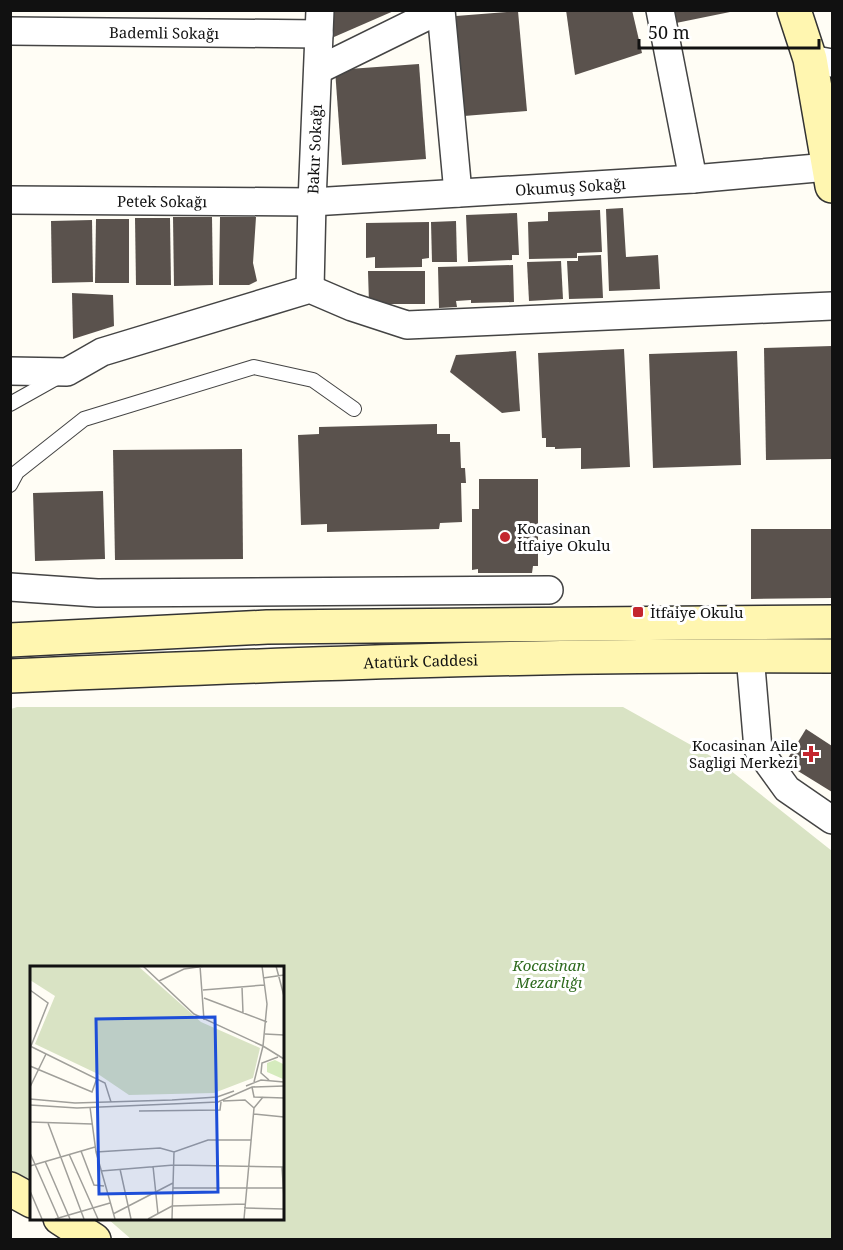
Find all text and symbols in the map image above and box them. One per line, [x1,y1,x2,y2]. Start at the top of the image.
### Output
scale bar [639,12,819,50]
text: 50 m [648,20,690,44]
street label: Bademli Sokağı [109,22,219,43]
street label: Bakır Sokağı [302,104,326,194]
street label: Okumuş Sokağı [515,173,627,200]
street label: Petek Sokağı [117,191,207,211]
place label: Kocasinan İtfaiye Okulu [517,518,611,555]
marker: Kocasinan İtfaiye Okulu [498,530,512,544]
place label: İtfaiye Okulu [650,602,744,622]
marker: İtfaiye Okulu [631,605,645,619]
street label: Atatürk Caddesi [363,649,478,672]
place label: Kocasinan Aile Sagligi Merkezi [689,735,798,772]
marker: Kocasinan Aile Sagligi Merkezi [802,745,820,763]
park label: Kocasinan Mezarlığı [512,955,585,992]
inset map [30,966,284,1220]

